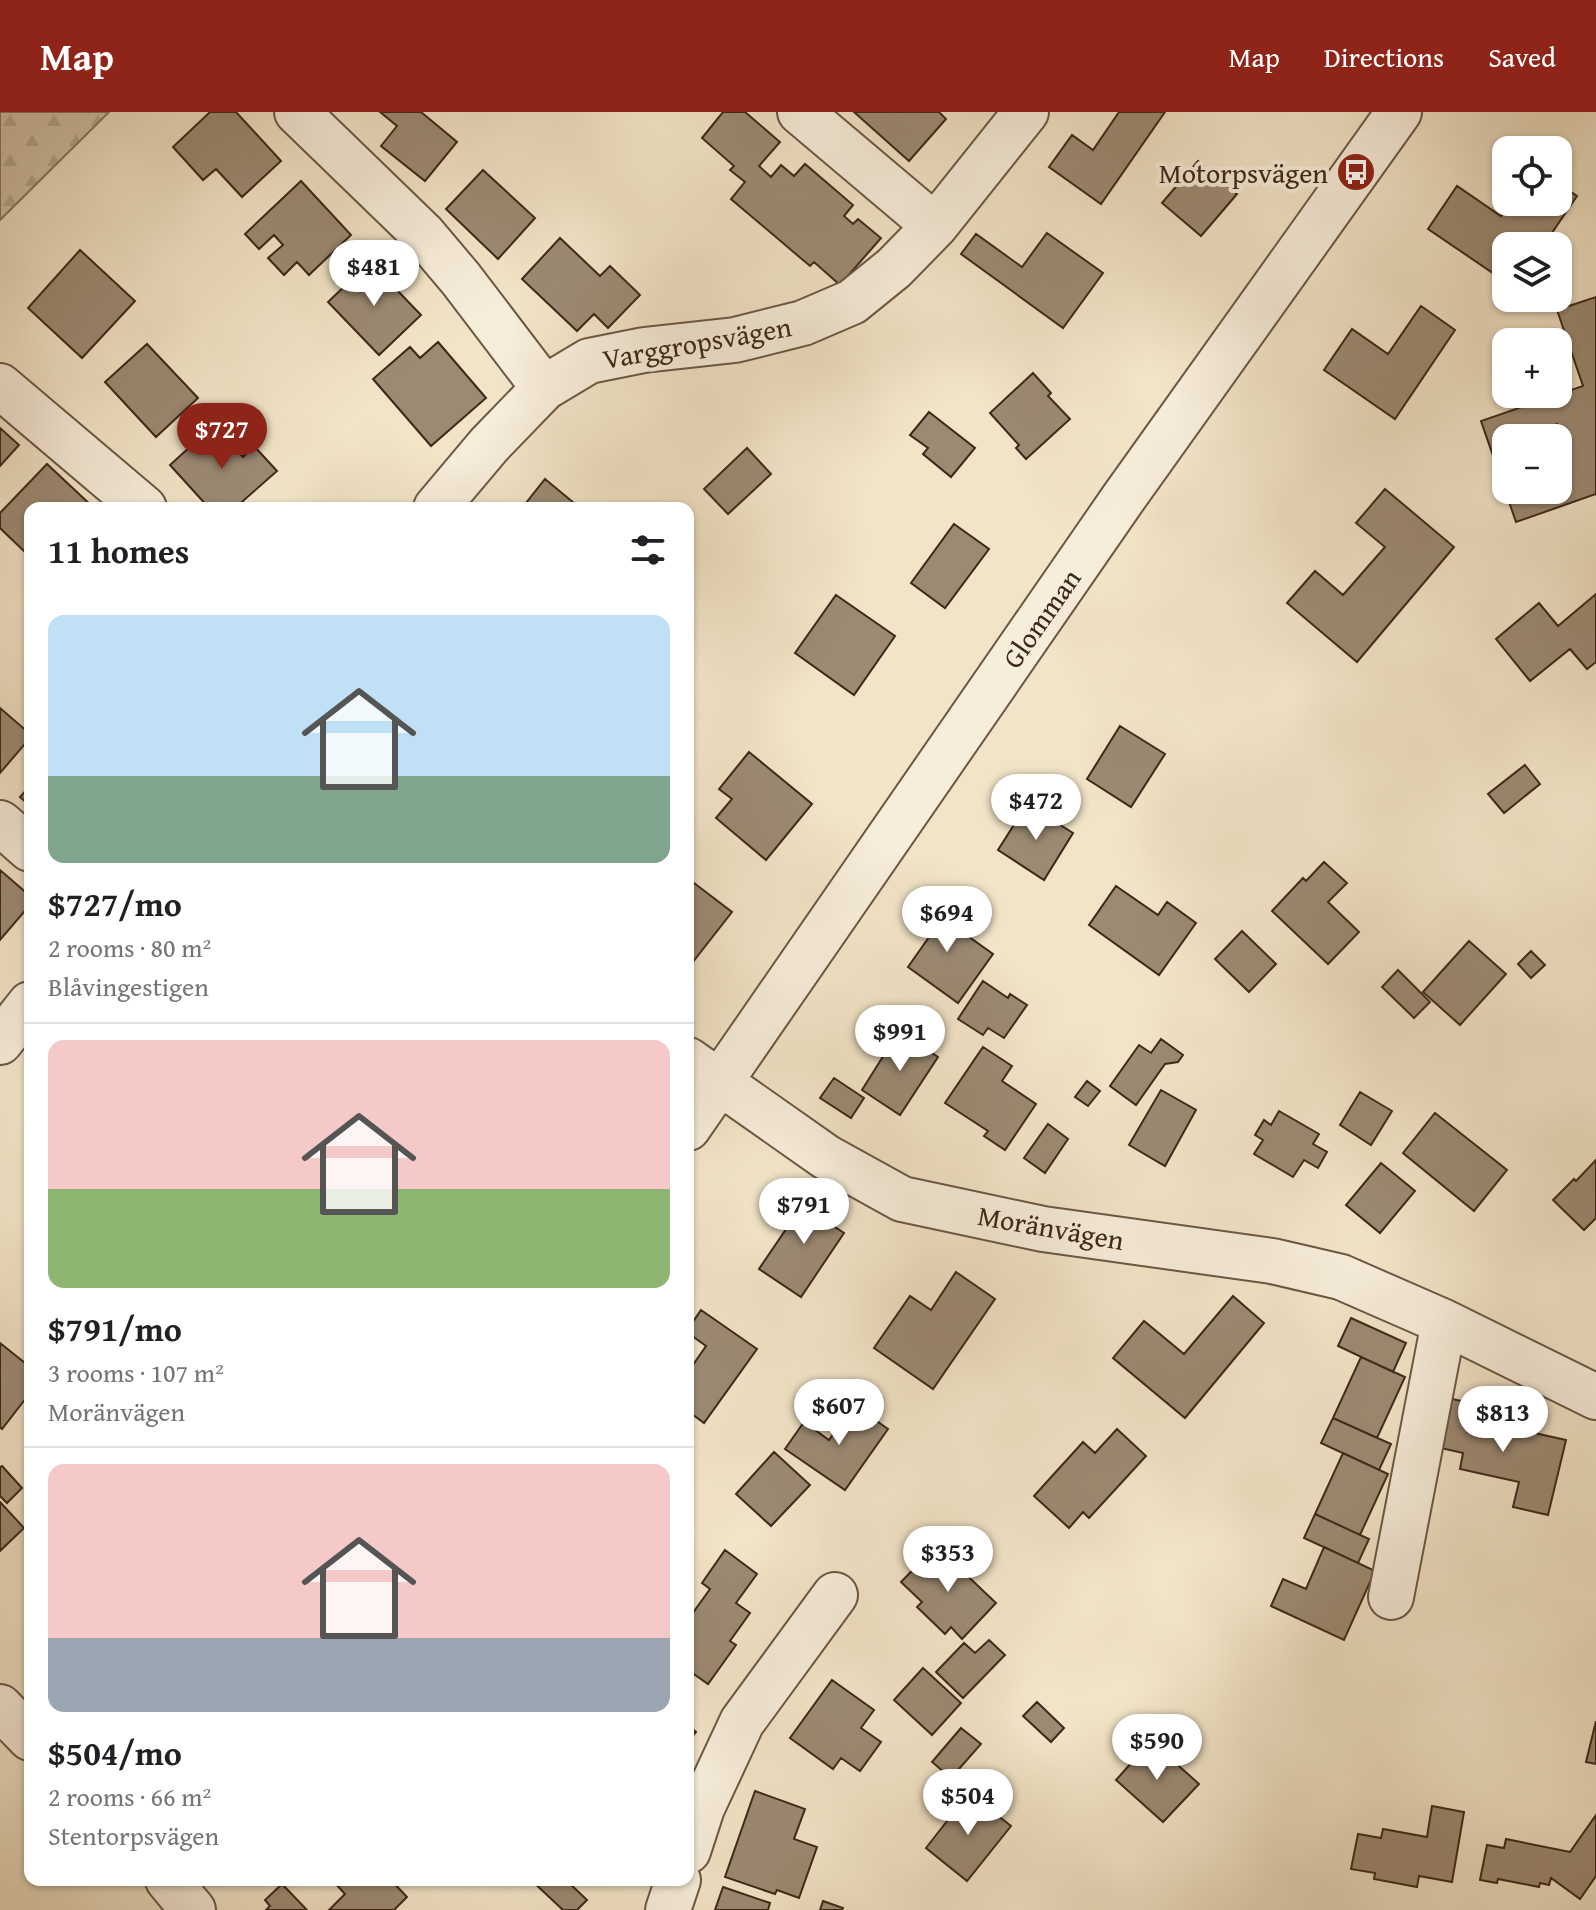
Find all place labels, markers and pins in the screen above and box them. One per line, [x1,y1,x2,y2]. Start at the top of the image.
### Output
bus stop icon: Motorpsvägen [1335,151,1377,193]
place label: Motorpsvägen [1159,152,1328,193]
pin: $481 [327,240,421,308]
pin: $727 [175,403,269,471]
pin: $472 [989,774,1083,842]
pin: $694 [900,886,994,954]
pin: $991 [853,1005,947,1073]
pin: $791 [757,1178,851,1246]
pin: $607 [792,1379,886,1447]
pin: $813 [1456,1386,1550,1454]
pin: $353 [901,1526,995,1594]
pin: $590 [1110,1714,1204,1782]
pin: $504 [921,1769,1015,1837]

